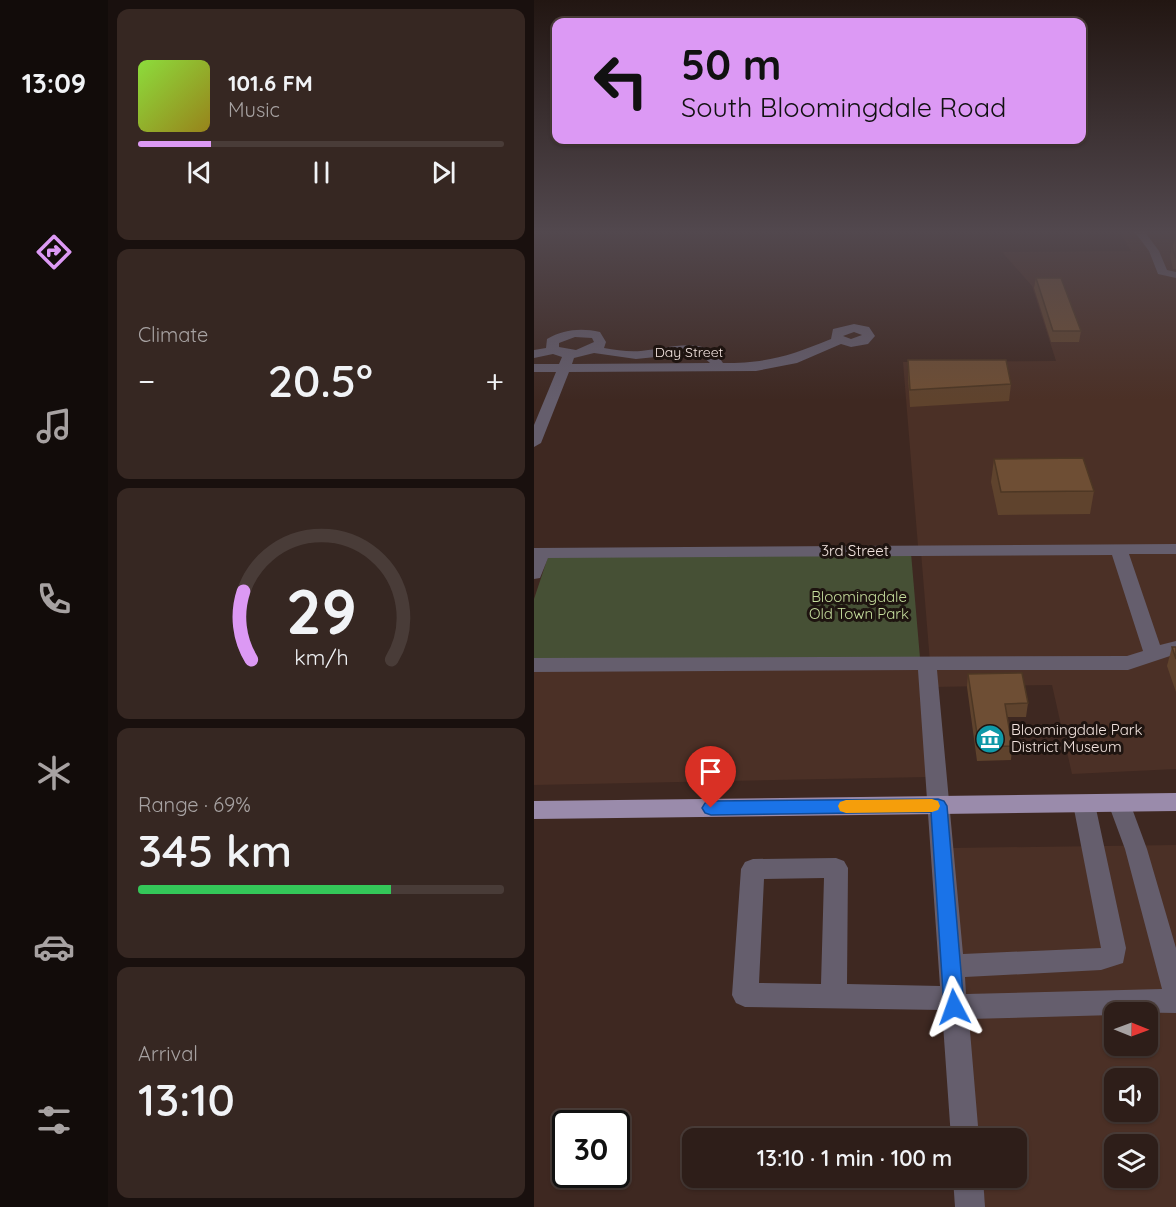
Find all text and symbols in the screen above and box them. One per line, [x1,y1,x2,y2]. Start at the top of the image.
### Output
text: 50 m [681,38,781,91]
icon: left [582,42,660,120]
text: 13:09 [22,66,86,100]
text: 101.6 FM [228,69,313,97]
text: South Bloomingdale Road [681,90,1006,124]
text: Music [228,97,280,122]
icon: previous [183,156,216,189]
icon: pause [305,156,338,189]
icon: next [427,156,460,189]
icon: directions [33,231,75,273]
text: Climate [138,322,208,347]
street label: Day Street [655,343,724,361]
text: 20.5° [268,352,373,408]
text: − [138,360,155,401]
text: + [485,360,504,401]
icon: music [33,405,75,447]
street label: 3rd Street [821,541,889,560]
text: 29 [286,573,356,651]
icon: phone [33,578,75,620]
park label: Bloomingdale Old Town Park [809,587,909,623]
text: km/h [294,645,348,671]
place label: Bloomingdale Park District Museum [1011,720,1143,756]
museum icon: Bloomingdale Park District Museum [974,723,1006,755]
pin [685,746,736,808]
icon: climate [33,752,75,794]
icon: arrive [694,755,727,788]
text: Range · 69% [138,792,251,817]
text: 345 km [138,822,292,878]
icon: car [33,926,75,968]
position arrow [922,975,986,1039]
north arrow [1104,1002,1158,1056]
map controls [1104,1002,1158,1188]
text: Arrival [138,1041,198,1066]
button: sound [1104,1068,1158,1122]
text: 13:10 [138,1071,235,1127]
icon: filters [33,1099,75,1141]
speed limit sign: 30 [552,1110,630,1188]
button: layers [1104,1134,1158,1188]
text: 13:10 · 1 min · 100 m [757,1144,952,1172]

